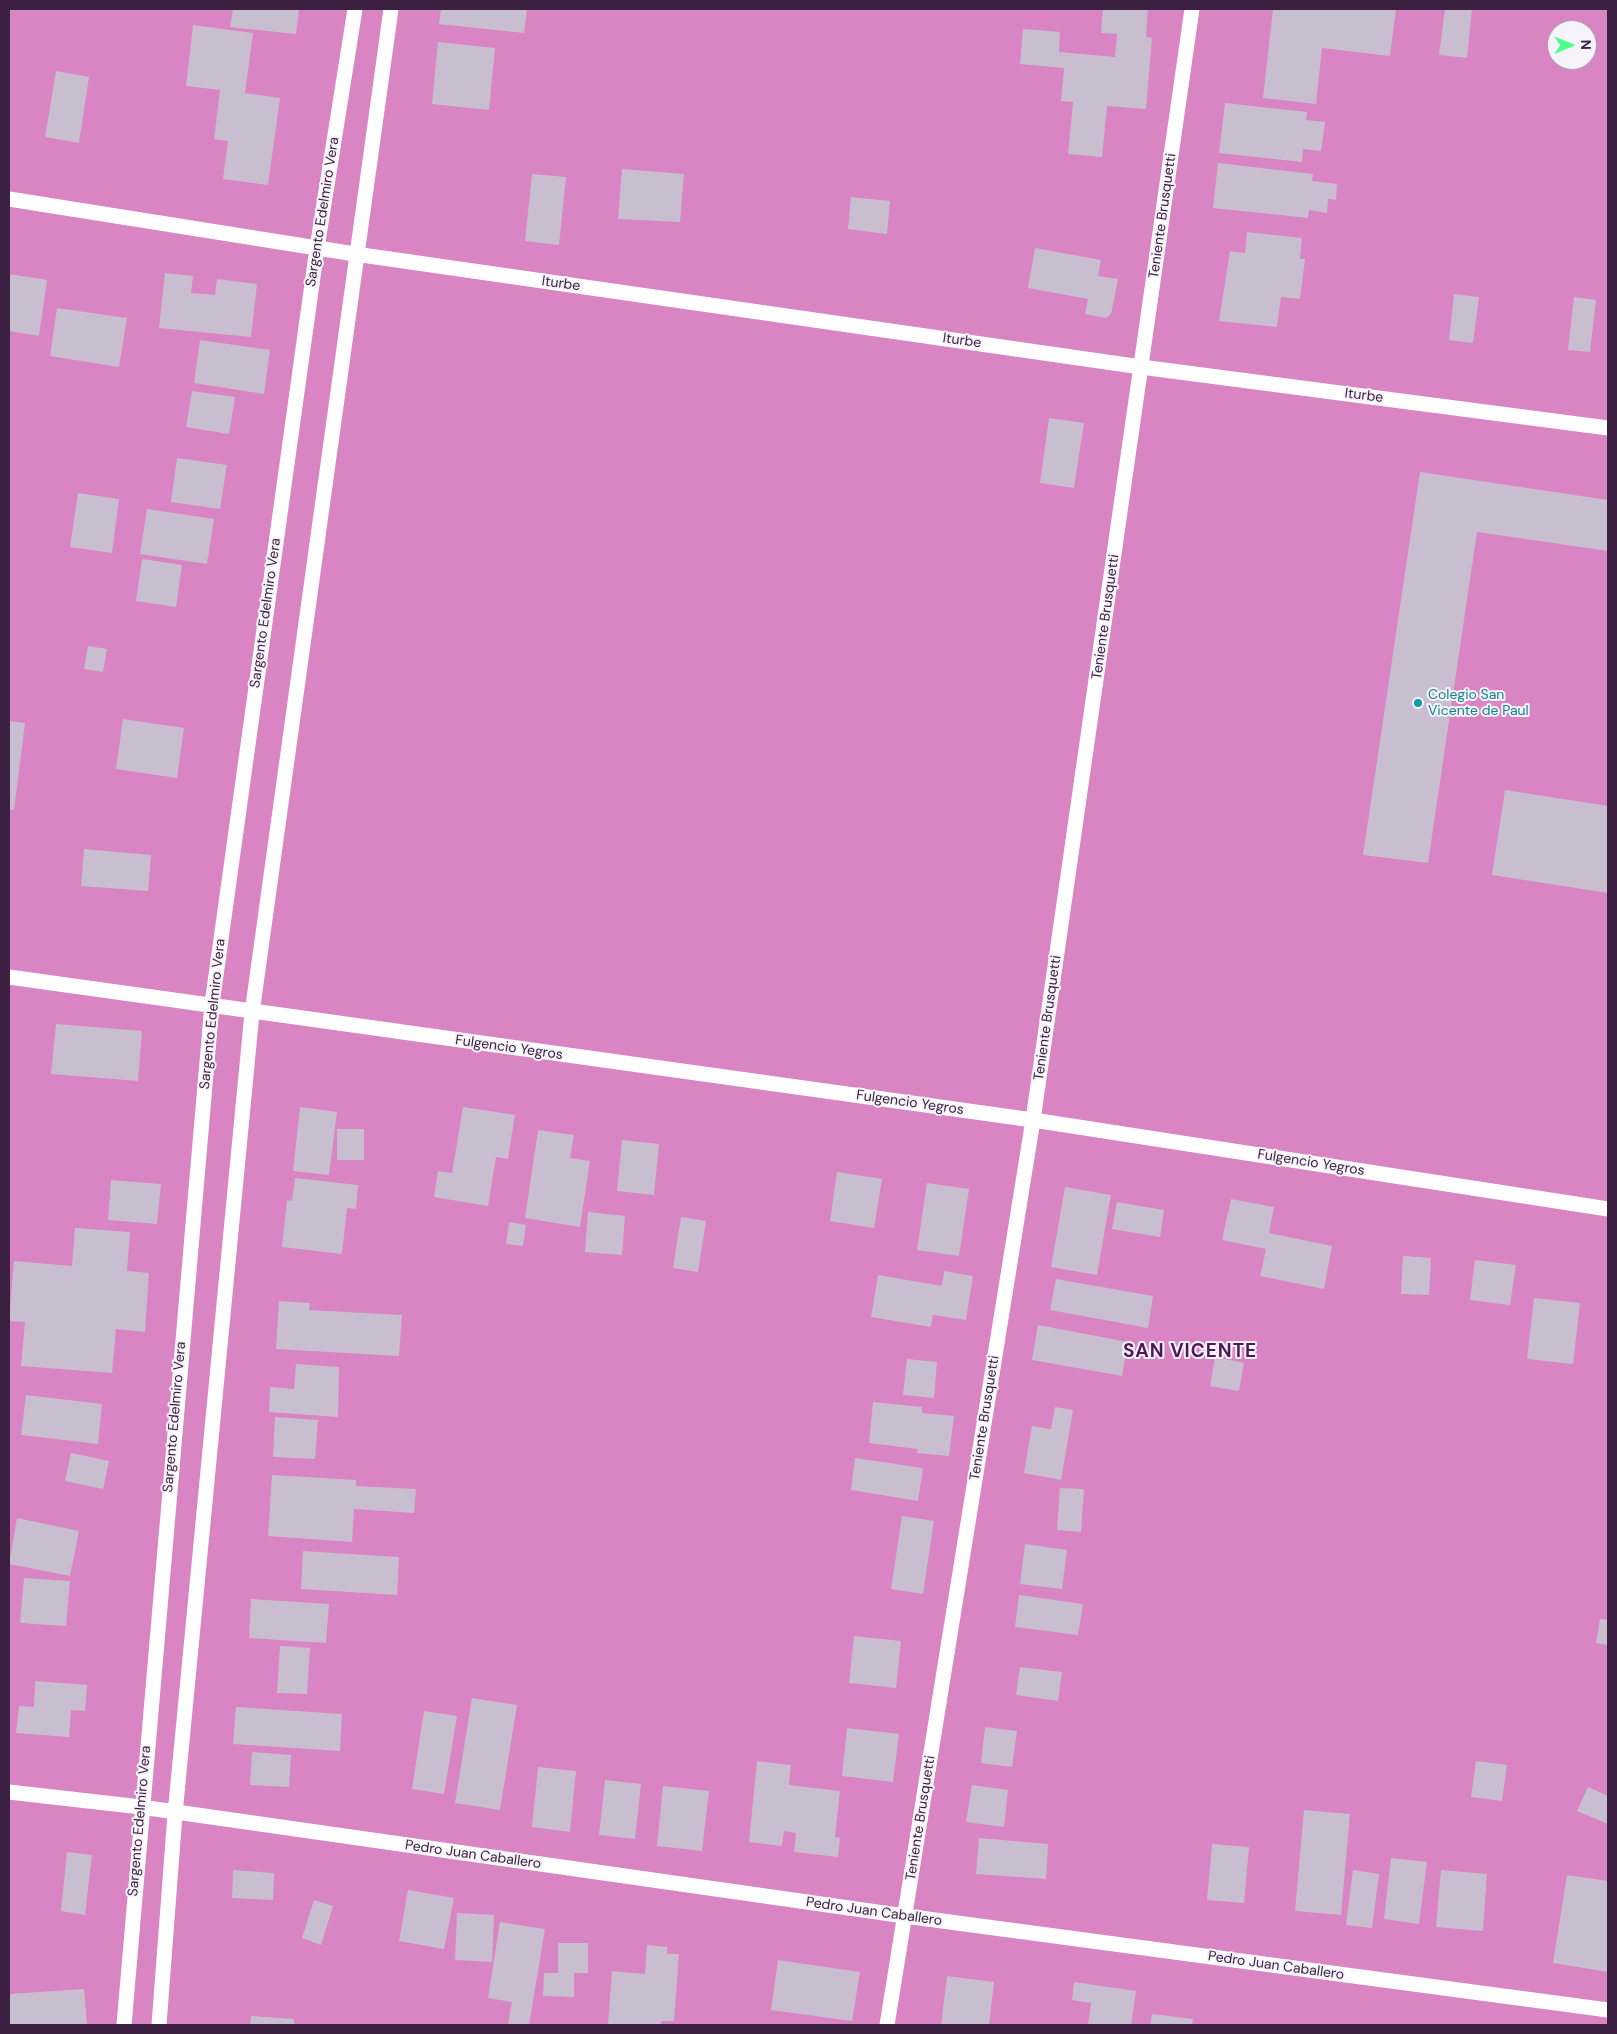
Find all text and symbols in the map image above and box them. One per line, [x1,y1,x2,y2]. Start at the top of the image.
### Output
north arrow [1547,20,1597,70]
text: N [1577,39,1595,50]
street label: Sargento Edelmiro Vera [303,136,343,288]
street label: Teniente Brusquetti [1146,152,1180,280]
street label: Iturbe [541,273,581,295]
street label: Iturbe [942,330,982,352]
street label: Iturbe [1344,385,1384,407]
street label: Sargento Edelmiro Vera [247,537,285,689]
street label: Teniente Brusquetti [1089,553,1123,681]
place label: Colegio San Vicente de Paul [1428,687,1529,720]
marker: Colegio San Vicente de Paul [1412,697,1424,709]
street label: Sargento Edelmiro Vera [197,938,229,1090]
street label: Teniente Brusquetti [1031,954,1065,1082]
street label: Fulgencio Yegros [454,1032,564,1064]
street label: Fulgencio Yegros [855,1087,965,1119]
street label: Fulgencio Yegros [1256,1146,1366,1180]
street label: Sargento Edelmiro Vera [160,1341,190,1493]
district label: SAN VICENTE [1122,1341,1258,1363]
street label: Teniente Brusquetti [967,1354,1003,1482]
street label: Sargento Edelmiro Vera [125,1745,155,1897]
street label: Teniente Brusquetti [903,1754,939,1882]
street label: Pedro Juan Caballero [404,1837,542,1873]
street label: Pedro Juan Caballero [805,1894,943,1930]
street label: Pedro Juan Caballero [1207,1948,1345,1984]

